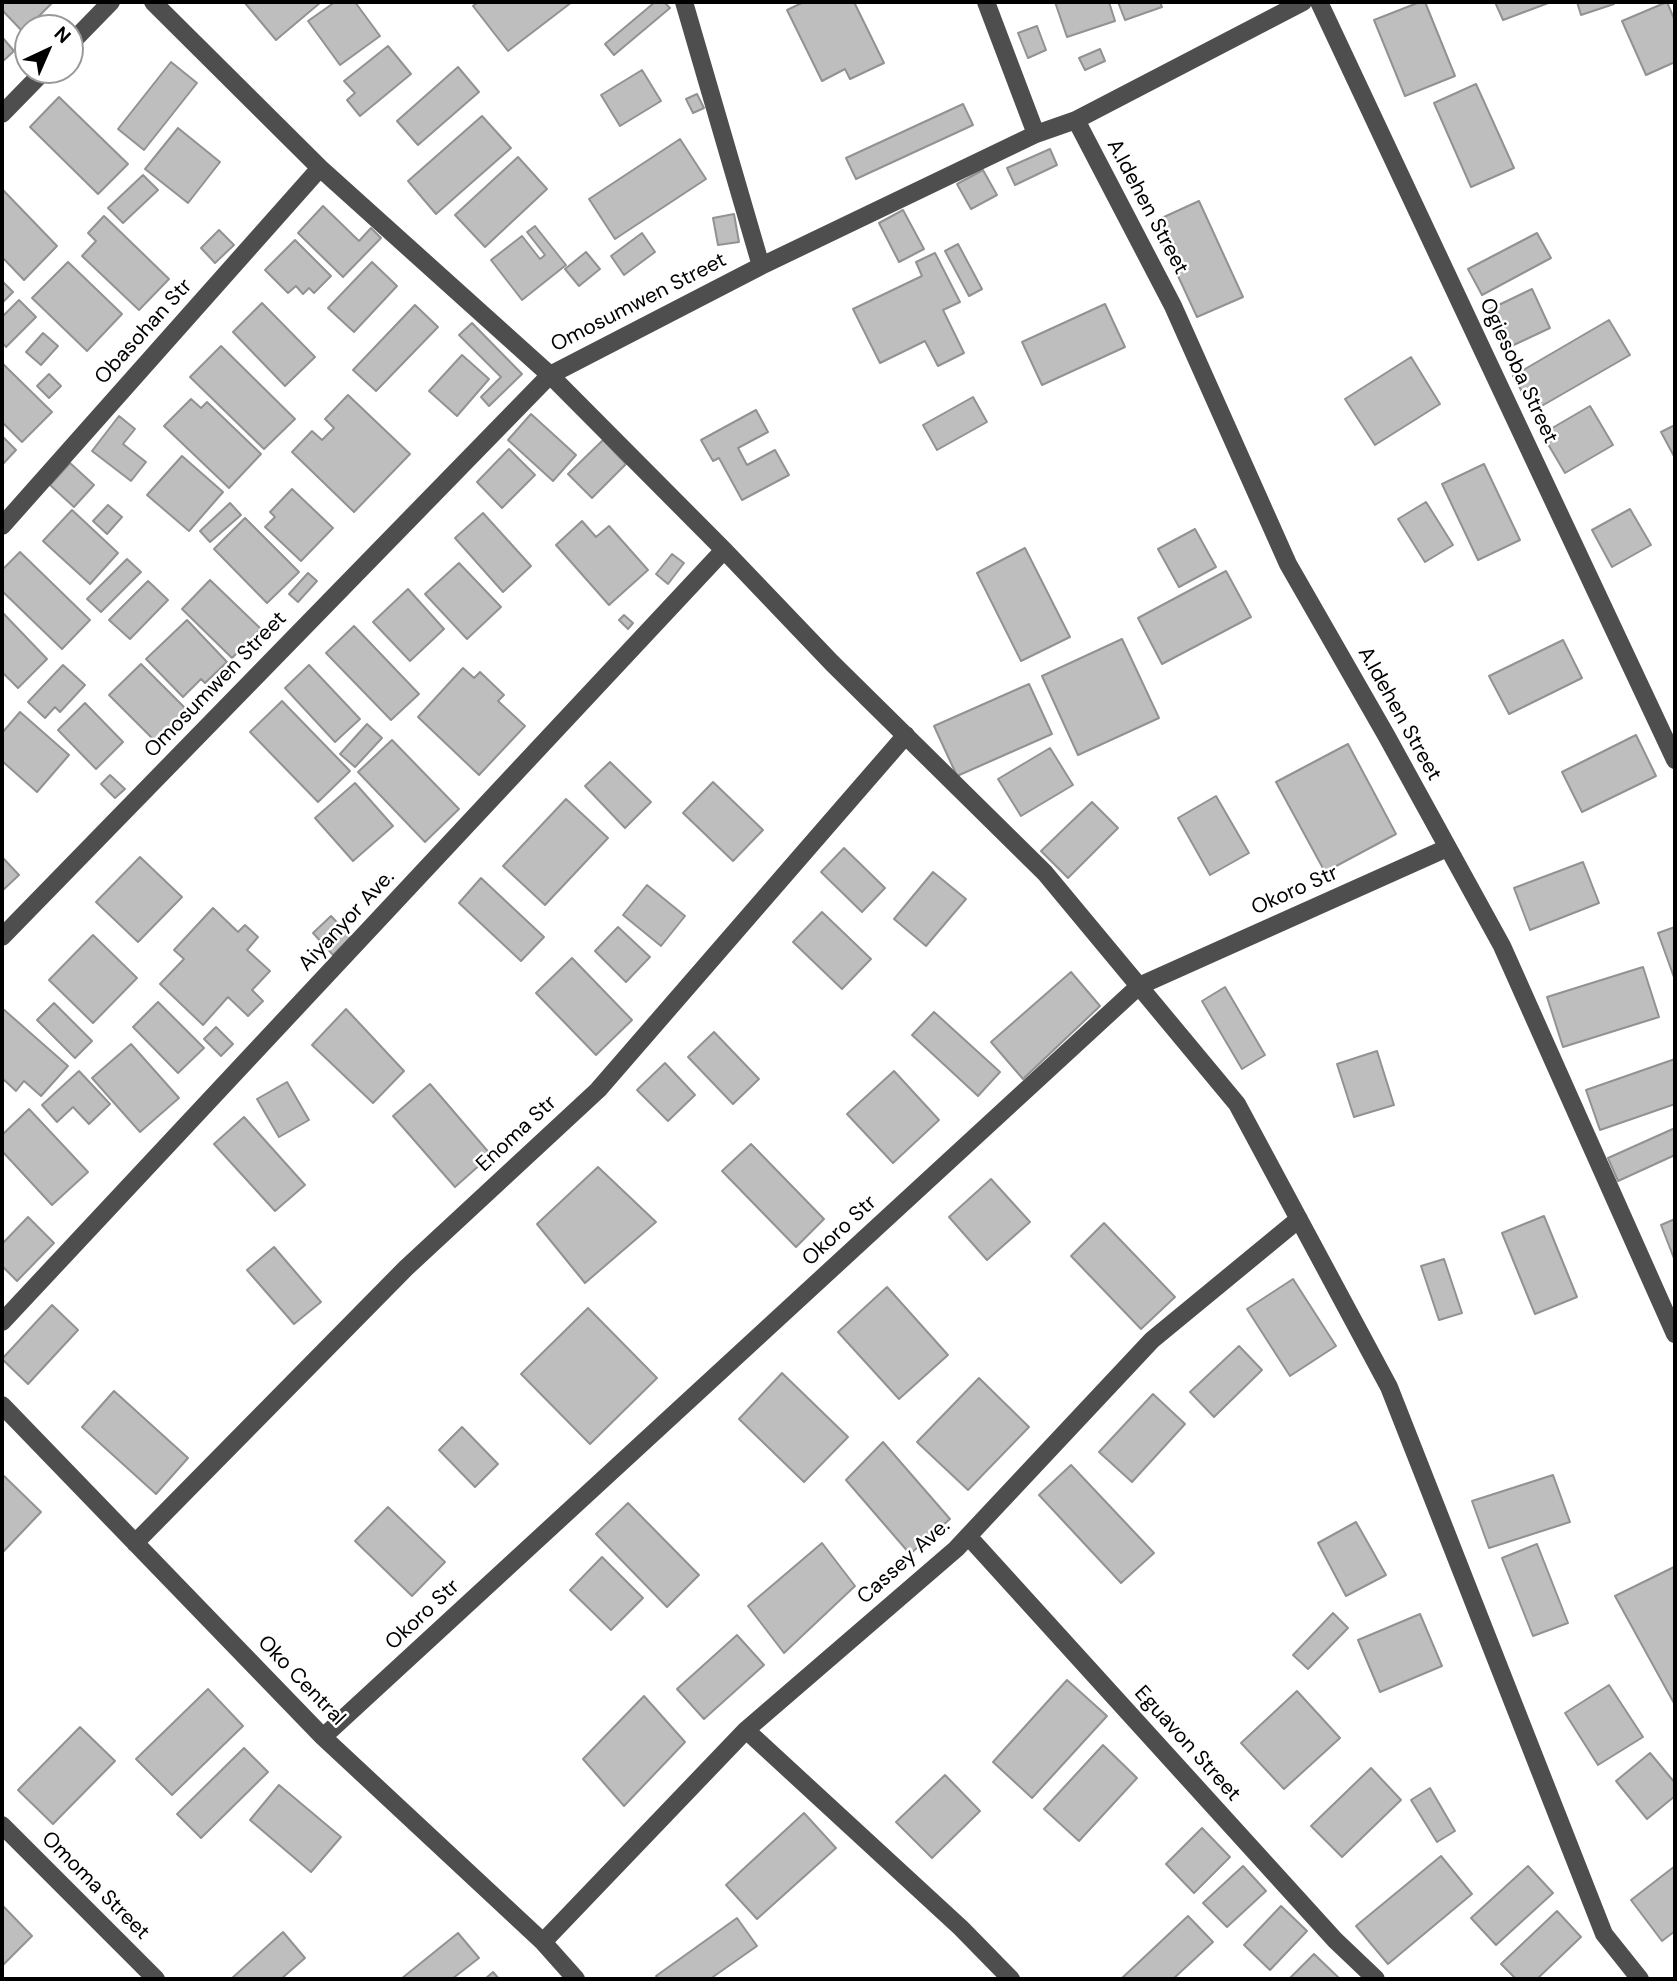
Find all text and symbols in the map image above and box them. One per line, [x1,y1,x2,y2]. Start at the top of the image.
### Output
north arrow [14,14,84,84]
text: N [49,21,76,49]
street label: A.Idehen Street [1101,135,1193,279]
street label: Omosumwen Street [547,248,731,358]
street label: Obasohan Str [90,274,198,390]
street label: Ogiesoba Street [1473,294,1563,448]
street label: Omosumwen Street [140,607,292,763]
street label: A.Idehen Street [1352,643,1446,785]
street label: Okoro Str [1248,861,1342,921]
street label: Aiyanyor Ave. [294,865,400,977]
street label: Enoma Str [472,1091,562,1177]
street label: Okoro Str [798,1190,882,1272]
street label: Cassey Ave. [853,1514,955,1610]
street label: Okoro Str [381,1574,465,1656]
street label: Oko Central [252,1631,350,1731]
street label: Eguavon Street [1129,1681,1245,1807]
street label: Omoma Street [36,1827,154,1945]

